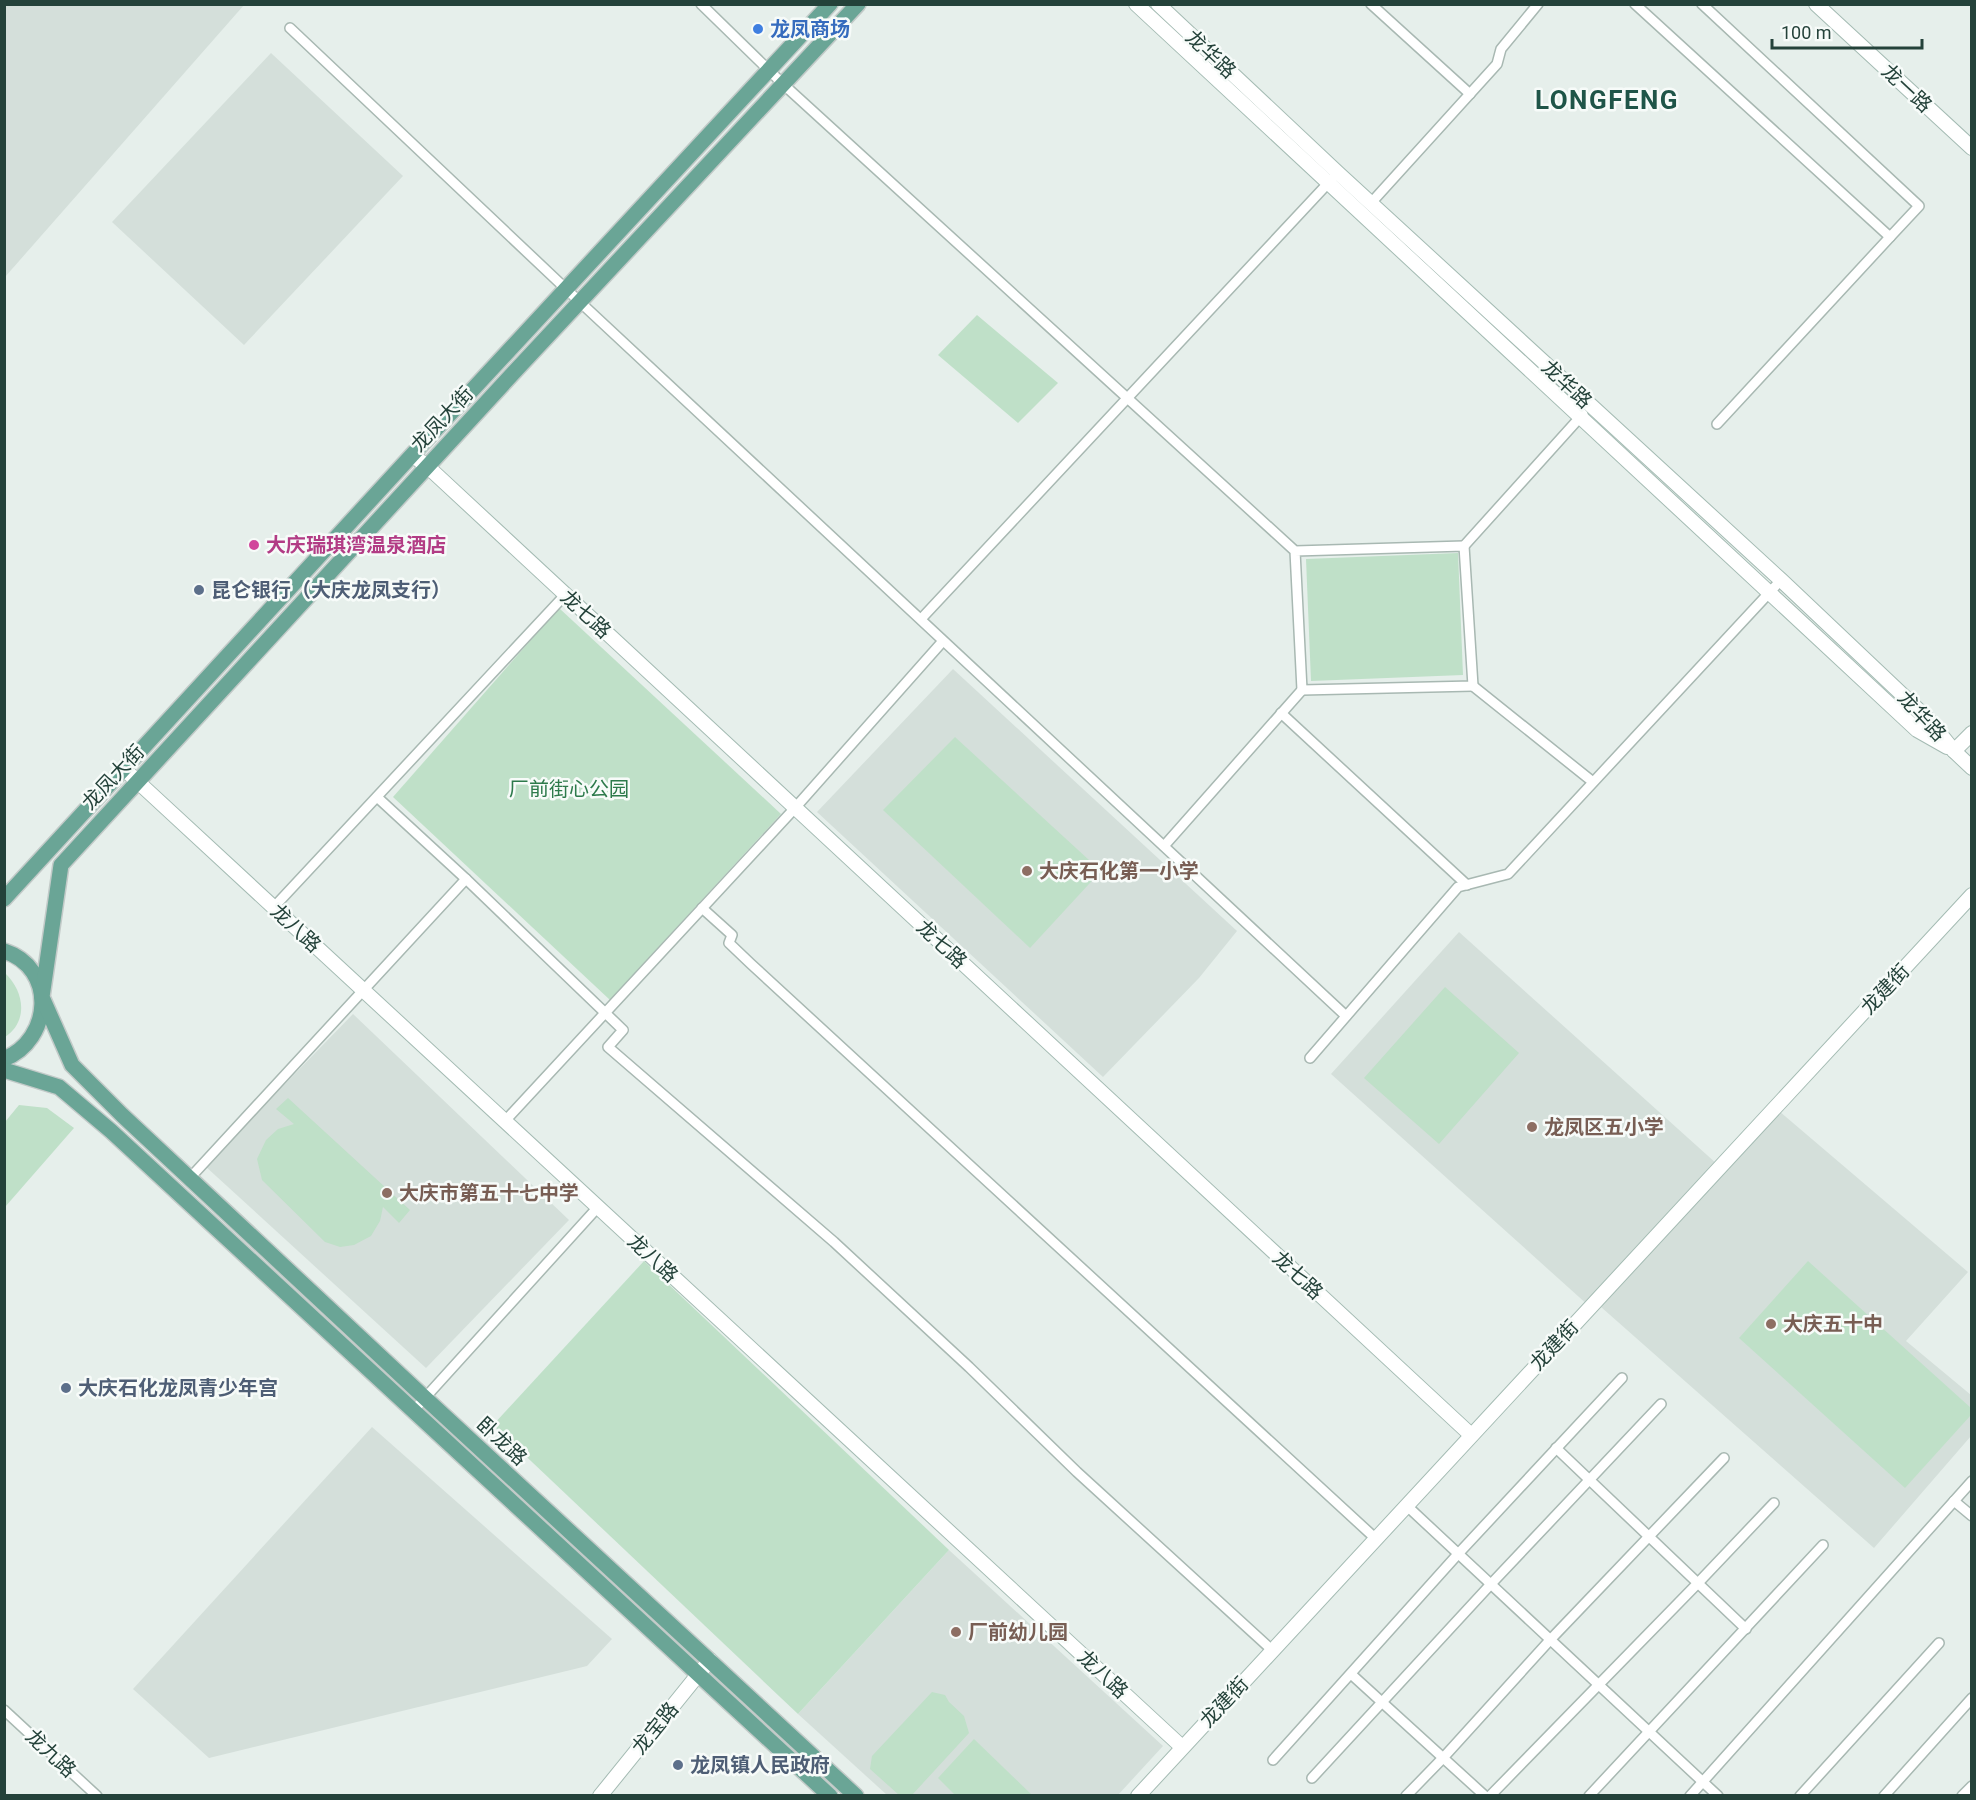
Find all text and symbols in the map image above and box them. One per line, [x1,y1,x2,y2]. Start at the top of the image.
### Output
scale bar [1772,12,1922,50]
place label: 龙凤商场 [770,17,850,41]
marker: 龙凤商场 [751,22,765,36]
text: 100 m [1781,22,1832,43]
street label: 龙华路 [1181,25,1241,83]
street label: 龙一路 [1877,59,1937,117]
district label: LONGFENG [1535,85,1679,115]
street label: 龙华路 [1537,355,1597,413]
street label: 龙凤大街 [406,382,478,456]
place label: 大庆瑞琪湾温泉酒店 [266,533,446,557]
marker: 大庆瑞琪湾温泉酒店 [247,538,261,552]
place label: 昆仑银行（大庆龙凤支行） [211,578,451,602]
marker: 昆仑银行（大庆龙凤支行） [192,583,206,597]
street label: 龙七路 [556,585,616,643]
street label: 龙华路 [1893,686,1951,746]
street label: 龙凤大街 [77,740,149,814]
park label: 厂前街心公园 [509,777,629,801]
place label: 大庆石化第一小学 [1039,859,1199,883]
marker: 大庆石化第一小学 [1020,864,1034,878]
street label: 龙八路 [266,899,326,957]
street label: 龙七路 [912,915,972,973]
street label: 龙建街 [1856,959,1914,1019]
place label: 龙凤区五小学 [1544,1115,1664,1139]
marker: 龙凤区五小学 [1525,1120,1539,1134]
place label: 大庆市第五十七中学 [399,1181,579,1205]
marker: 大庆市第五十七中学 [380,1186,394,1200]
street label: 龙八路 [623,1229,683,1287]
street label: 龙七路 [1268,1246,1328,1304]
place label: 大庆五十中 [1783,1312,1883,1336]
street label: 龙建街 [1525,1315,1583,1375]
marker: 大庆五十中 [1764,1317,1778,1331]
place label: 大庆石化龙凤青少年宫 [78,1376,278,1400]
marker: 大庆石化龙凤青少年宫 [59,1381,73,1395]
street label: 卧龙路 [472,1412,532,1470]
place label: 厂前幼儿园 [968,1620,1068,1644]
marker: 厂前幼儿园 [949,1625,963,1639]
street label: 龙八路 [1073,1645,1133,1703]
street label: 龙建街 [1195,1672,1253,1732]
street label: 龙宝路 [627,1697,683,1759]
street label: 龙九路 [21,1724,81,1782]
place label: 龙凤镇人民政府 [690,1753,830,1777]
marker: 龙凤镇人民政府 [671,1758,685,1772]

